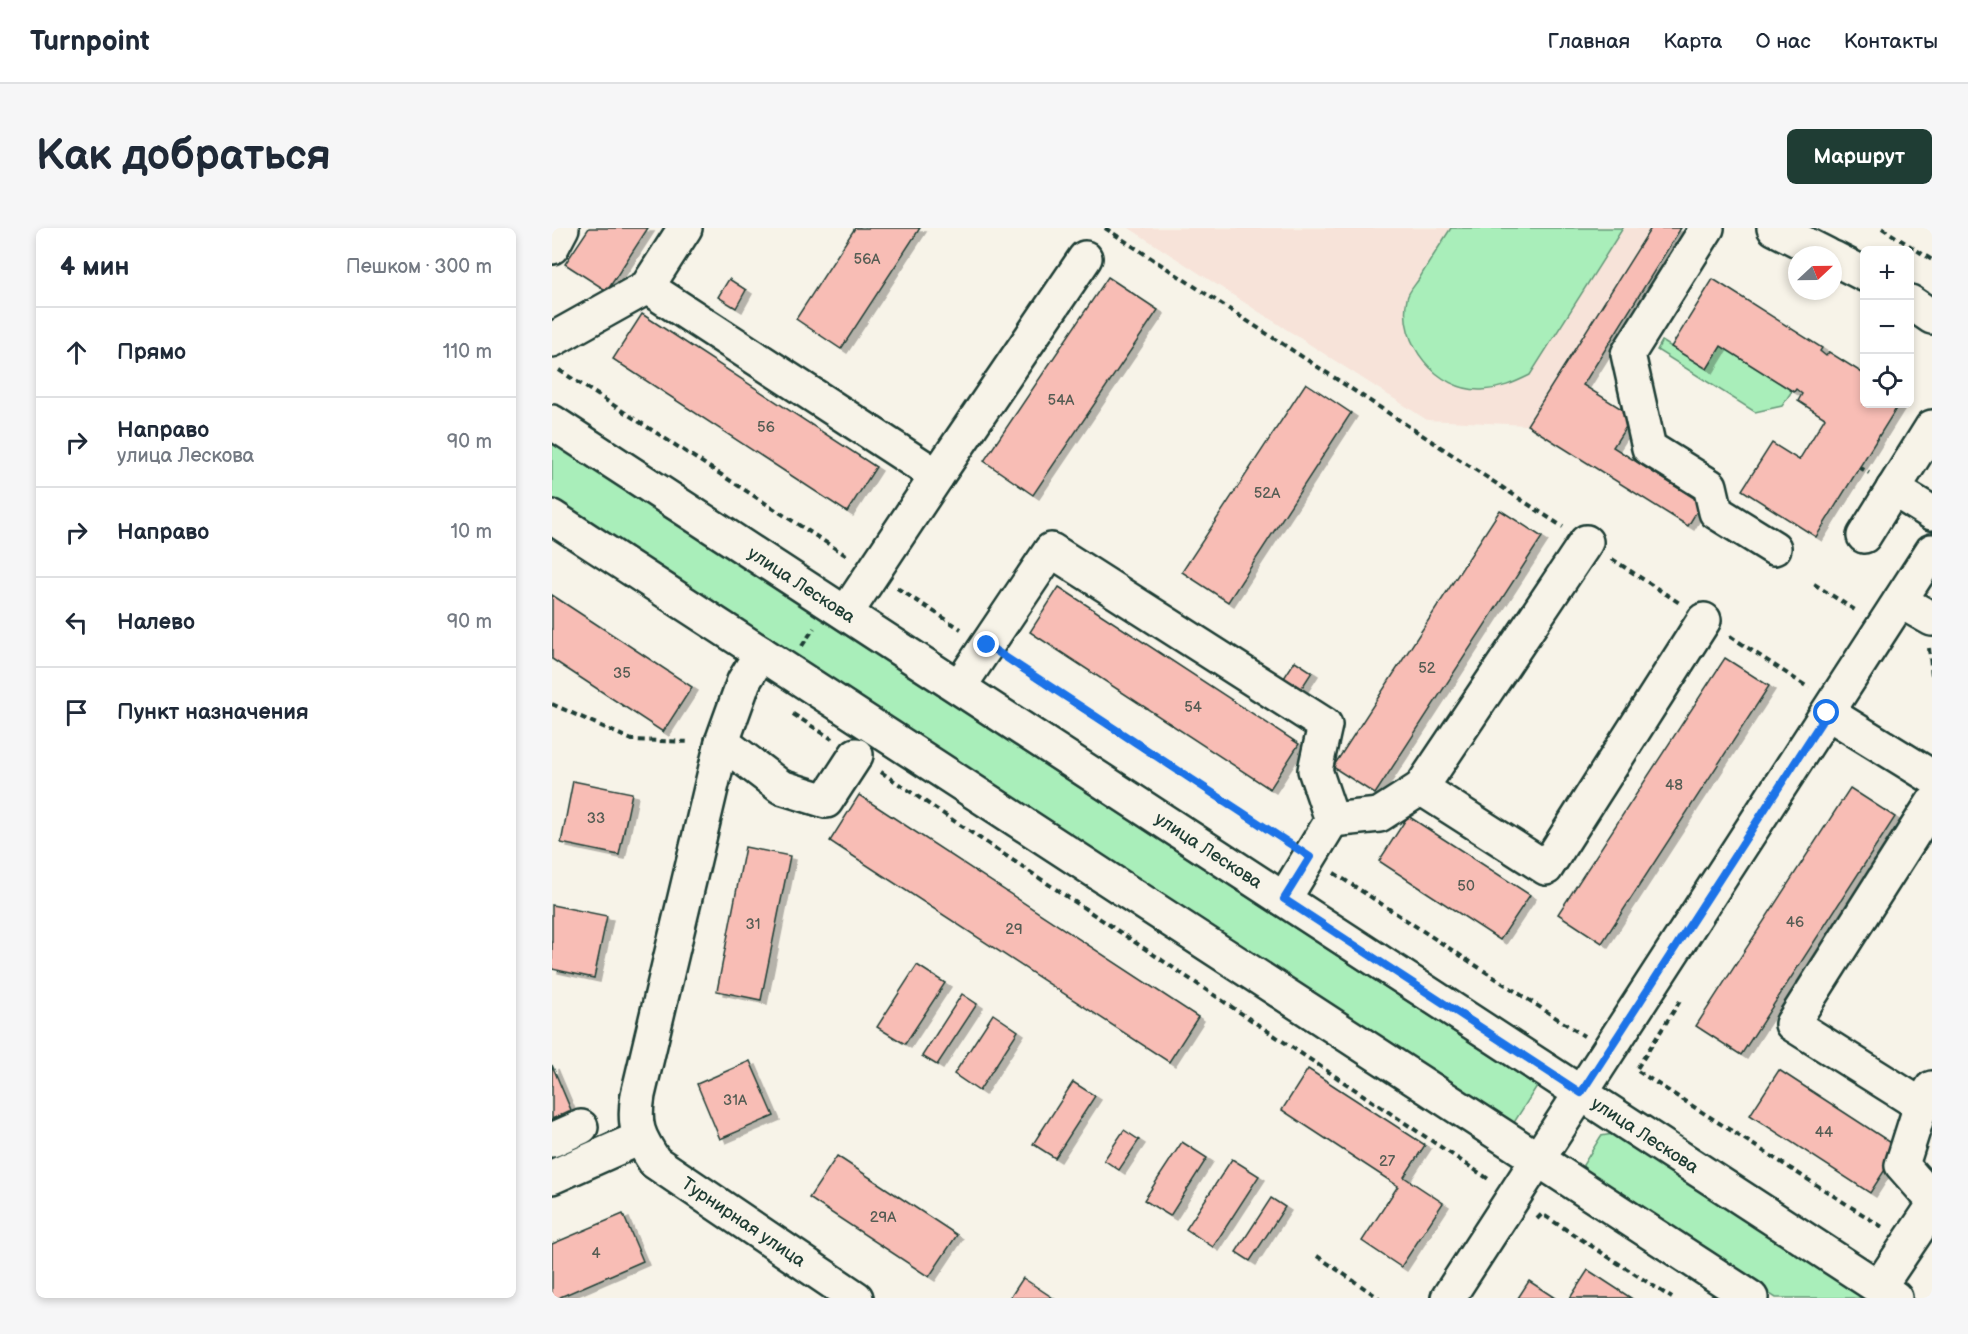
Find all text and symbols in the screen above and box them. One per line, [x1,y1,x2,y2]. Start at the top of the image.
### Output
text: Turnpoint [30,25,150,58]
text: Главная [1547,29,1630,54]
text: Карта [1663,29,1722,54]
text: О нас [1755,29,1811,54]
text: Контакты [1844,29,1938,54]
button: Маршрут [1787,129,1932,184]
text: Как добраться [36,131,331,182]
north arrow [1788,246,1842,300]
map controls [1860,246,1914,408]
button: + [1860,246,1914,300]
house number: 56А [854,250,881,269]
text: 4 мин [60,252,129,283]
text: Пешком · 300 m [346,255,492,279]
button: − [1860,300,1914,354]
icon: ahead [60,336,93,369]
text: Прямо [117,339,186,366]
text: 110 m [443,340,492,364]
button: locate [1860,354,1914,408]
house number: 54А [1048,391,1075,410]
text: Направо [117,417,209,444]
house number: 56 [757,418,775,437]
icon: right [60,426,93,459]
text: 90 m [447,430,492,454]
text: улица Лескова [117,444,254,468]
house number: 52А [1254,484,1281,503]
icon: right [60,516,93,549]
text: Направо [117,519,209,546]
text: 10 m [451,520,492,544]
street label: улица Лескова [744,542,859,628]
icon: left [60,606,93,639]
text: Налево [117,609,195,636]
text: 90 m [447,610,492,634]
route end [973,631,999,657]
house number: 52 [1418,659,1436,678]
house number: 35 [613,664,631,683]
icon: arrive [60,696,93,729]
house number: 54 [1184,698,1202,717]
text: Пункт назначения [117,699,309,726]
route start [1813,699,1839,725]
house number: 48 [1665,776,1683,795]
street label: улица Лескова [1151,808,1267,893]
house number: 33 [587,809,605,828]
house number: 50 [1457,877,1475,896]
house number: 46 [1786,913,1804,932]
house number: 31 [745,915,761,934]
house number: 29 [1005,920,1023,939]
house number: 31А [723,1091,748,1110]
street label: улица Лескова [1587,1092,1703,1178]
house number: 44 [1815,1123,1833,1142]
house number: 27 [1379,1152,1396,1171]
street label: Турнирная улица [678,1173,810,1271]
house number: 29А [870,1208,897,1227]
house number: 4 [591,1244,601,1263]

